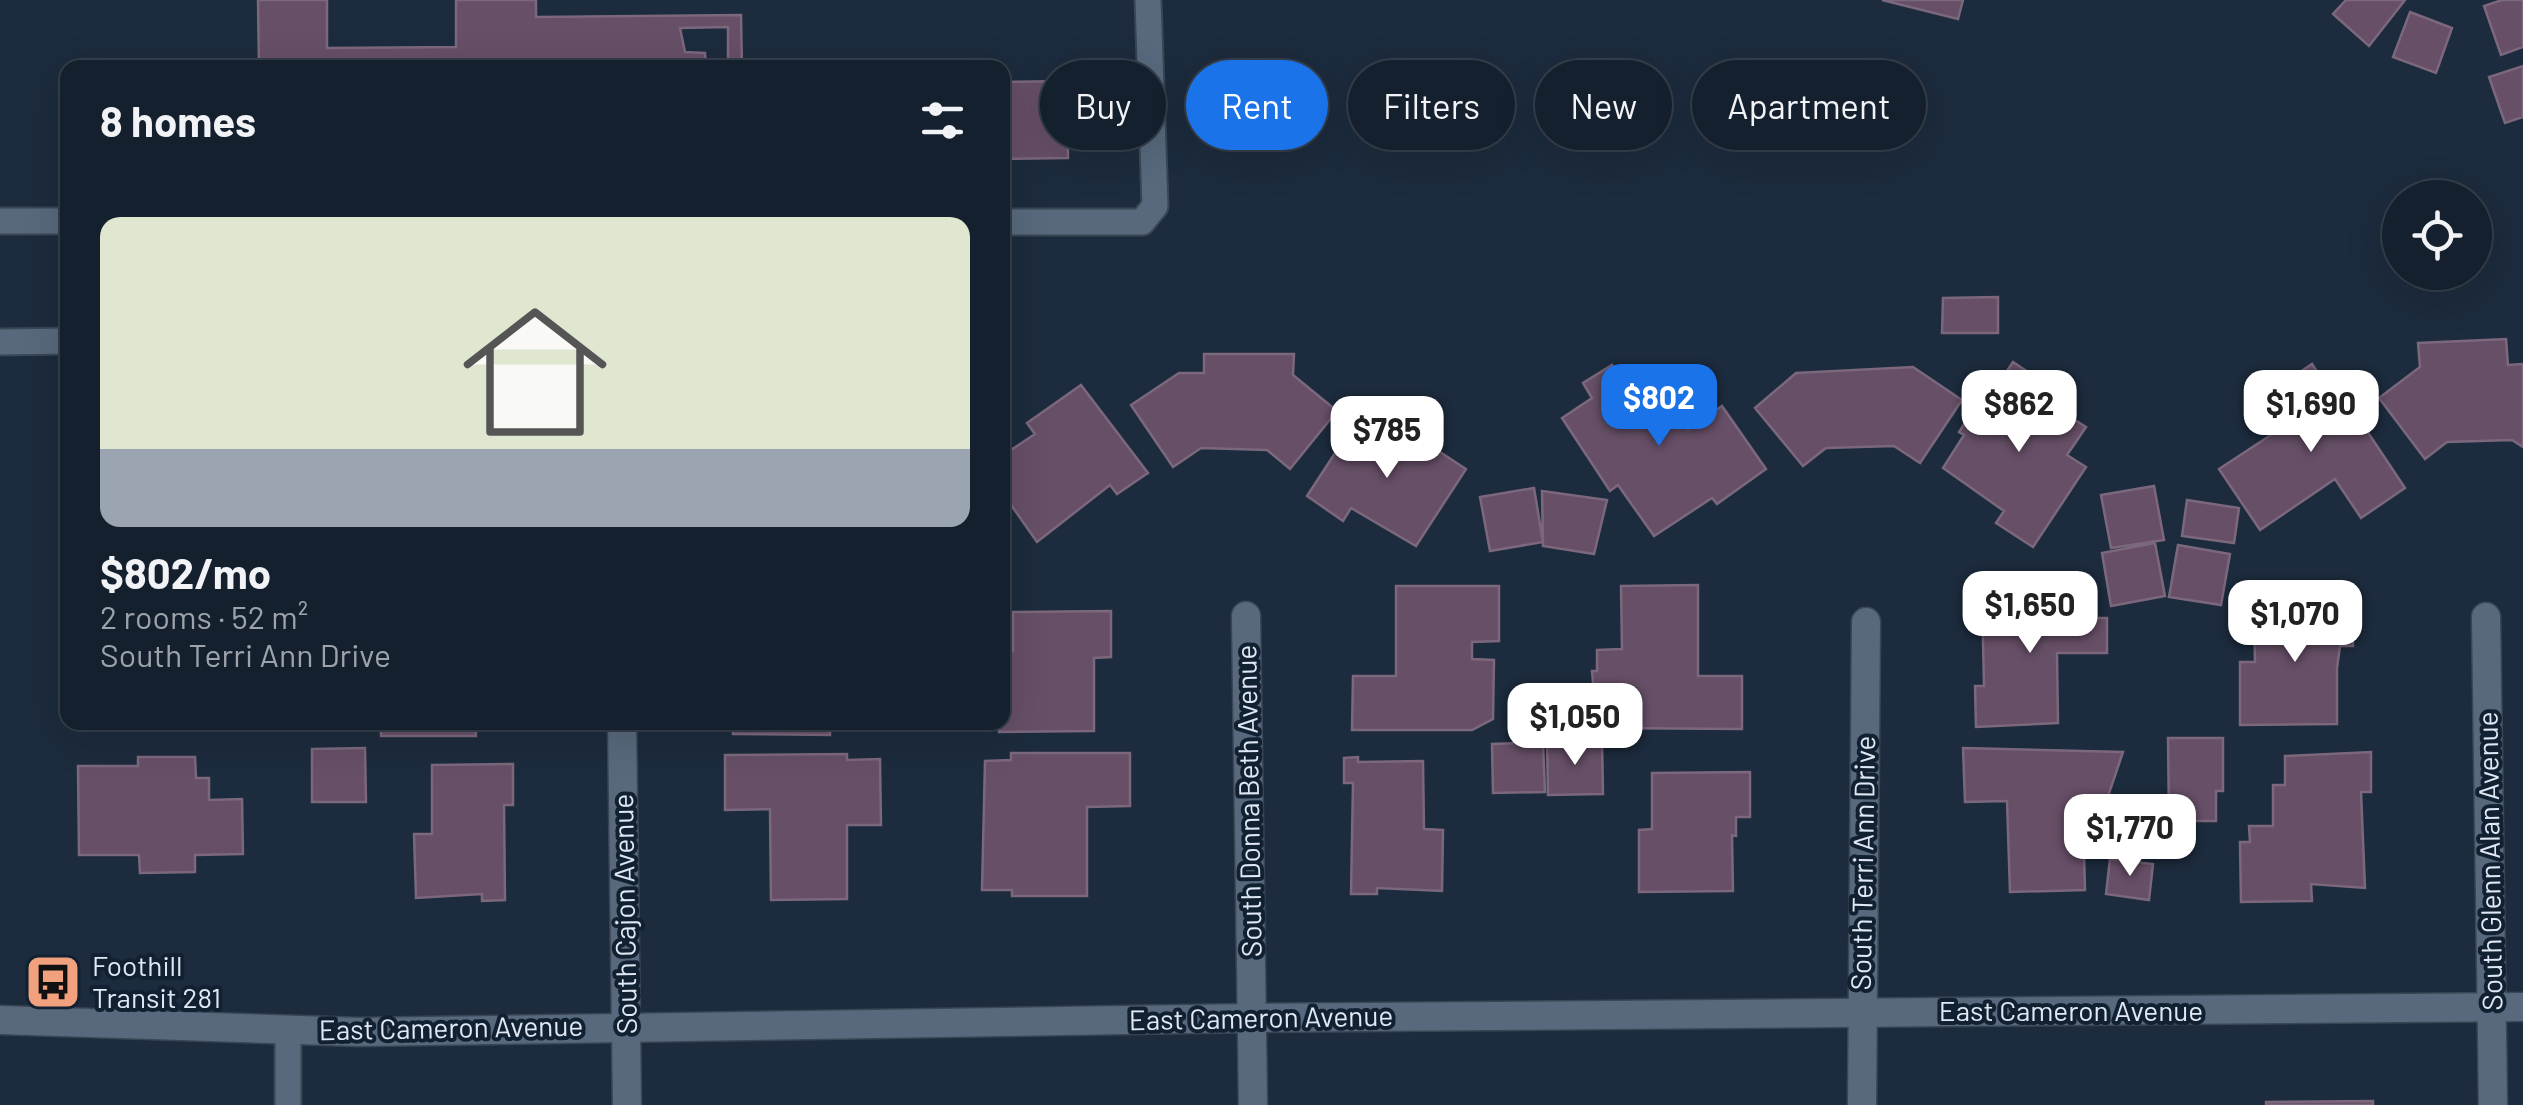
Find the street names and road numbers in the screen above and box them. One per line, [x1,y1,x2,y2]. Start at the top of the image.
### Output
street label: South Donna Beth Avenue [1228,645,1268,957]
street label: South Glenn Alan Avenue [2469,711,2509,1011]
street label: South Terri Ann Drive [1843,735,1881,991]
street label: South Cajon Avenue [605,794,643,1035]
street label: East Cameron Avenue [1939,993,2203,1027]
street label: East Cameron Avenue [1128,998,1393,1036]
street label: East Cameron Avenue [318,1008,583,1046]

